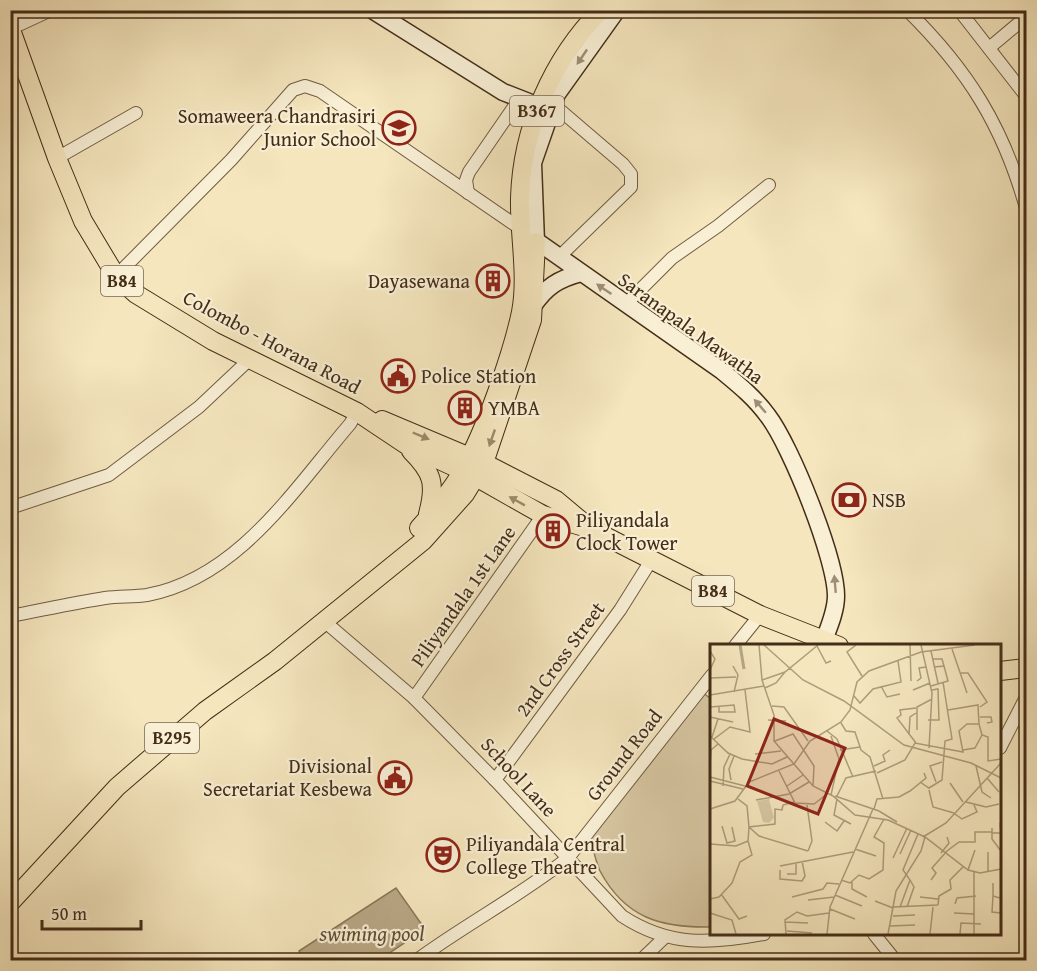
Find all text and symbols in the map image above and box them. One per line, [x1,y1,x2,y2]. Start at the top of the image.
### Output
one-way arrow [576,49,588,65]
road number: B367 [510,96,564,126]
place label: Somaweera Chandrasiri Junior School [178,101,376,153]
school or university icon: Somaweera Chandrasiri Junior School [381,110,417,146]
building icon: Dayasewana [475,263,511,299]
street label: Saranapala Mawatha [612,265,771,391]
road number: B84 [101,266,143,296]
place label: Dayasewana [368,266,471,295]
street label: Colombo - Horana Road [178,282,366,401]
one-way arrow [596,284,612,295]
public building icon: Police Station [380,358,416,394]
place label: Police Station [421,361,536,390]
building icon: YMBA [447,390,483,426]
place label: YMBA [488,393,540,422]
one-way arrow [754,399,767,414]
one-way arrow [487,429,497,447]
one-way arrow [412,432,430,441]
bank icon: NSB [831,482,867,518]
place label: NSB [872,485,906,514]
one-way arrow [508,496,525,506]
place label: Piliyandala Clock Tower [576,505,678,557]
building icon: Piliyandala Clock Tower [535,513,571,549]
street label: Piliyandala 1st Lane [403,519,522,672]
one-way arrow [830,574,840,593]
road number: B84 [692,576,734,606]
street label: 2nd Cross Street [508,595,611,722]
inset map [710,644,1001,935]
street label: Ground Road [579,703,669,807]
road number: B295 [145,723,199,753]
street label: School Lane [475,730,564,823]
place label: Divisional Secretariat Kesbewa [203,751,373,803]
public building icon: Divisional Secretariat Kesbewa [377,760,413,796]
place label: Piliyandala Central College Theatre [466,829,626,881]
theatre icon: Piliyandala Central College Theatre [425,837,461,873]
scale bar [42,893,141,931]
text: 50 m [51,900,87,927]
water label: swiming pool [319,918,424,949]

